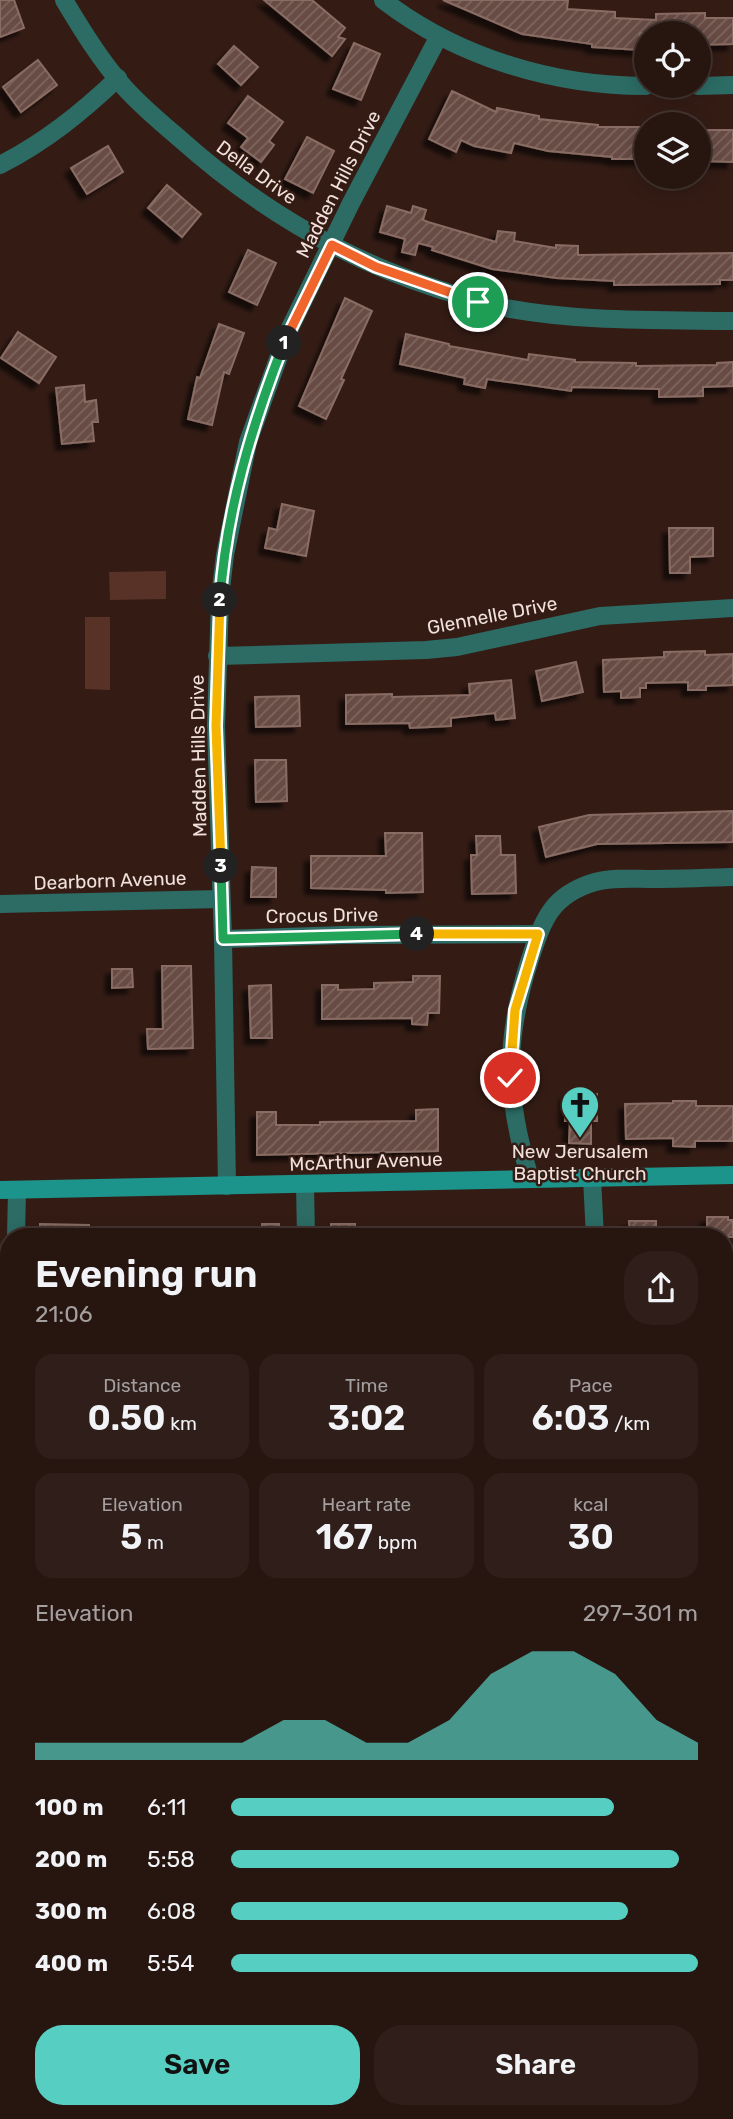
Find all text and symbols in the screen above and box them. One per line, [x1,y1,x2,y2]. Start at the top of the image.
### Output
map controls [634,21,711,189]
button: locate [634,21,711,98]
street label: Madden Hills Drive [291,107,386,262]
button: layers [634,112,711,189]
street label: Della Drive [212,136,301,209]
pin [448,272,508,332]
icon: arrive [459,283,497,321]
pin: 1 [266,326,302,360]
text: 1 [279,331,288,354]
pin: 2 [202,582,238,618]
text: 2 [213,588,226,611]
street label: Glennelle Drive [425,592,559,639]
street label: Madden Hills Drive [186,675,211,837]
pin: 3 [204,848,238,884]
text: 3 [214,854,227,877]
street label: Dearborn Avenue [33,866,187,895]
street label: Crocus Drive [266,903,378,928]
pin: 4 [400,916,434,951]
text: 4 [410,922,423,945]
pin [480,1048,540,1108]
icon: check [491,1059,529,1097]
church icon: New Jerusalem Baptist Church [559,1084,601,1139]
place label: New Jerusalem Baptist Church [512,1140,648,1185]
street label: McArthur Avenue [289,1147,443,1176]
text: Evening run [35,1251,258,1297]
button: share [624,1251,698,1325]
text: 21:06 [35,1300,93,1328]
text: Distance [103,1374,181,1397]
text: Time [345,1374,388,1397]
text: Pace [569,1374,613,1397]
text: 0.50 [87,1397,166,1439]
text: 3:02 [327,1397,406,1439]
text: 6:03 [531,1397,610,1439]
text: km [166,1412,197,1435]
text: /km [610,1412,650,1435]
text: Elevation [101,1493,183,1516]
text: Heart rate [322,1493,411,1516]
text: kcal [573,1493,608,1516]
text: 5 [120,1516,142,1558]
text: 167 [316,1516,373,1558]
text: 30 [568,1516,614,1558]
text: m [142,1531,164,1554]
text: bpm [373,1531,417,1554]
text: Elevation [35,1599,134,1627]
text: 297–301 m [583,1599,698,1627]
text: 100 m [35,1793,104,1821]
text: 6:11 [147,1793,186,1821]
text: 200 m [35,1845,107,1873]
text: 5:58 [147,1845,195,1873]
text: 300 m [35,1897,107,1925]
text: 6:08 [147,1897,196,1925]
text: 400 m [35,1949,108,1977]
text: 5:54 [147,1949,195,1977]
button: Save [35,2025,360,2105]
button: Share [374,2025,698,2105]

